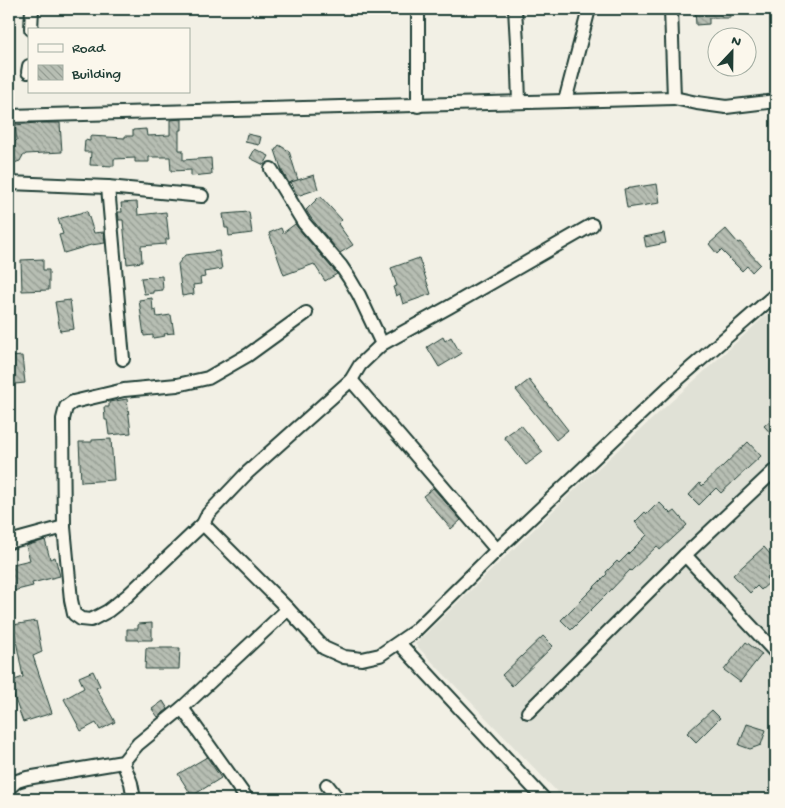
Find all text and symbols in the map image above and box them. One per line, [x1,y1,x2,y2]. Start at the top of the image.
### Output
legend [28,28,190,92]
north arrow [708,28,758,78]
text: N [729,33,743,52]
text: Road [72,40,106,58]
text: Building [71,66,121,84]

